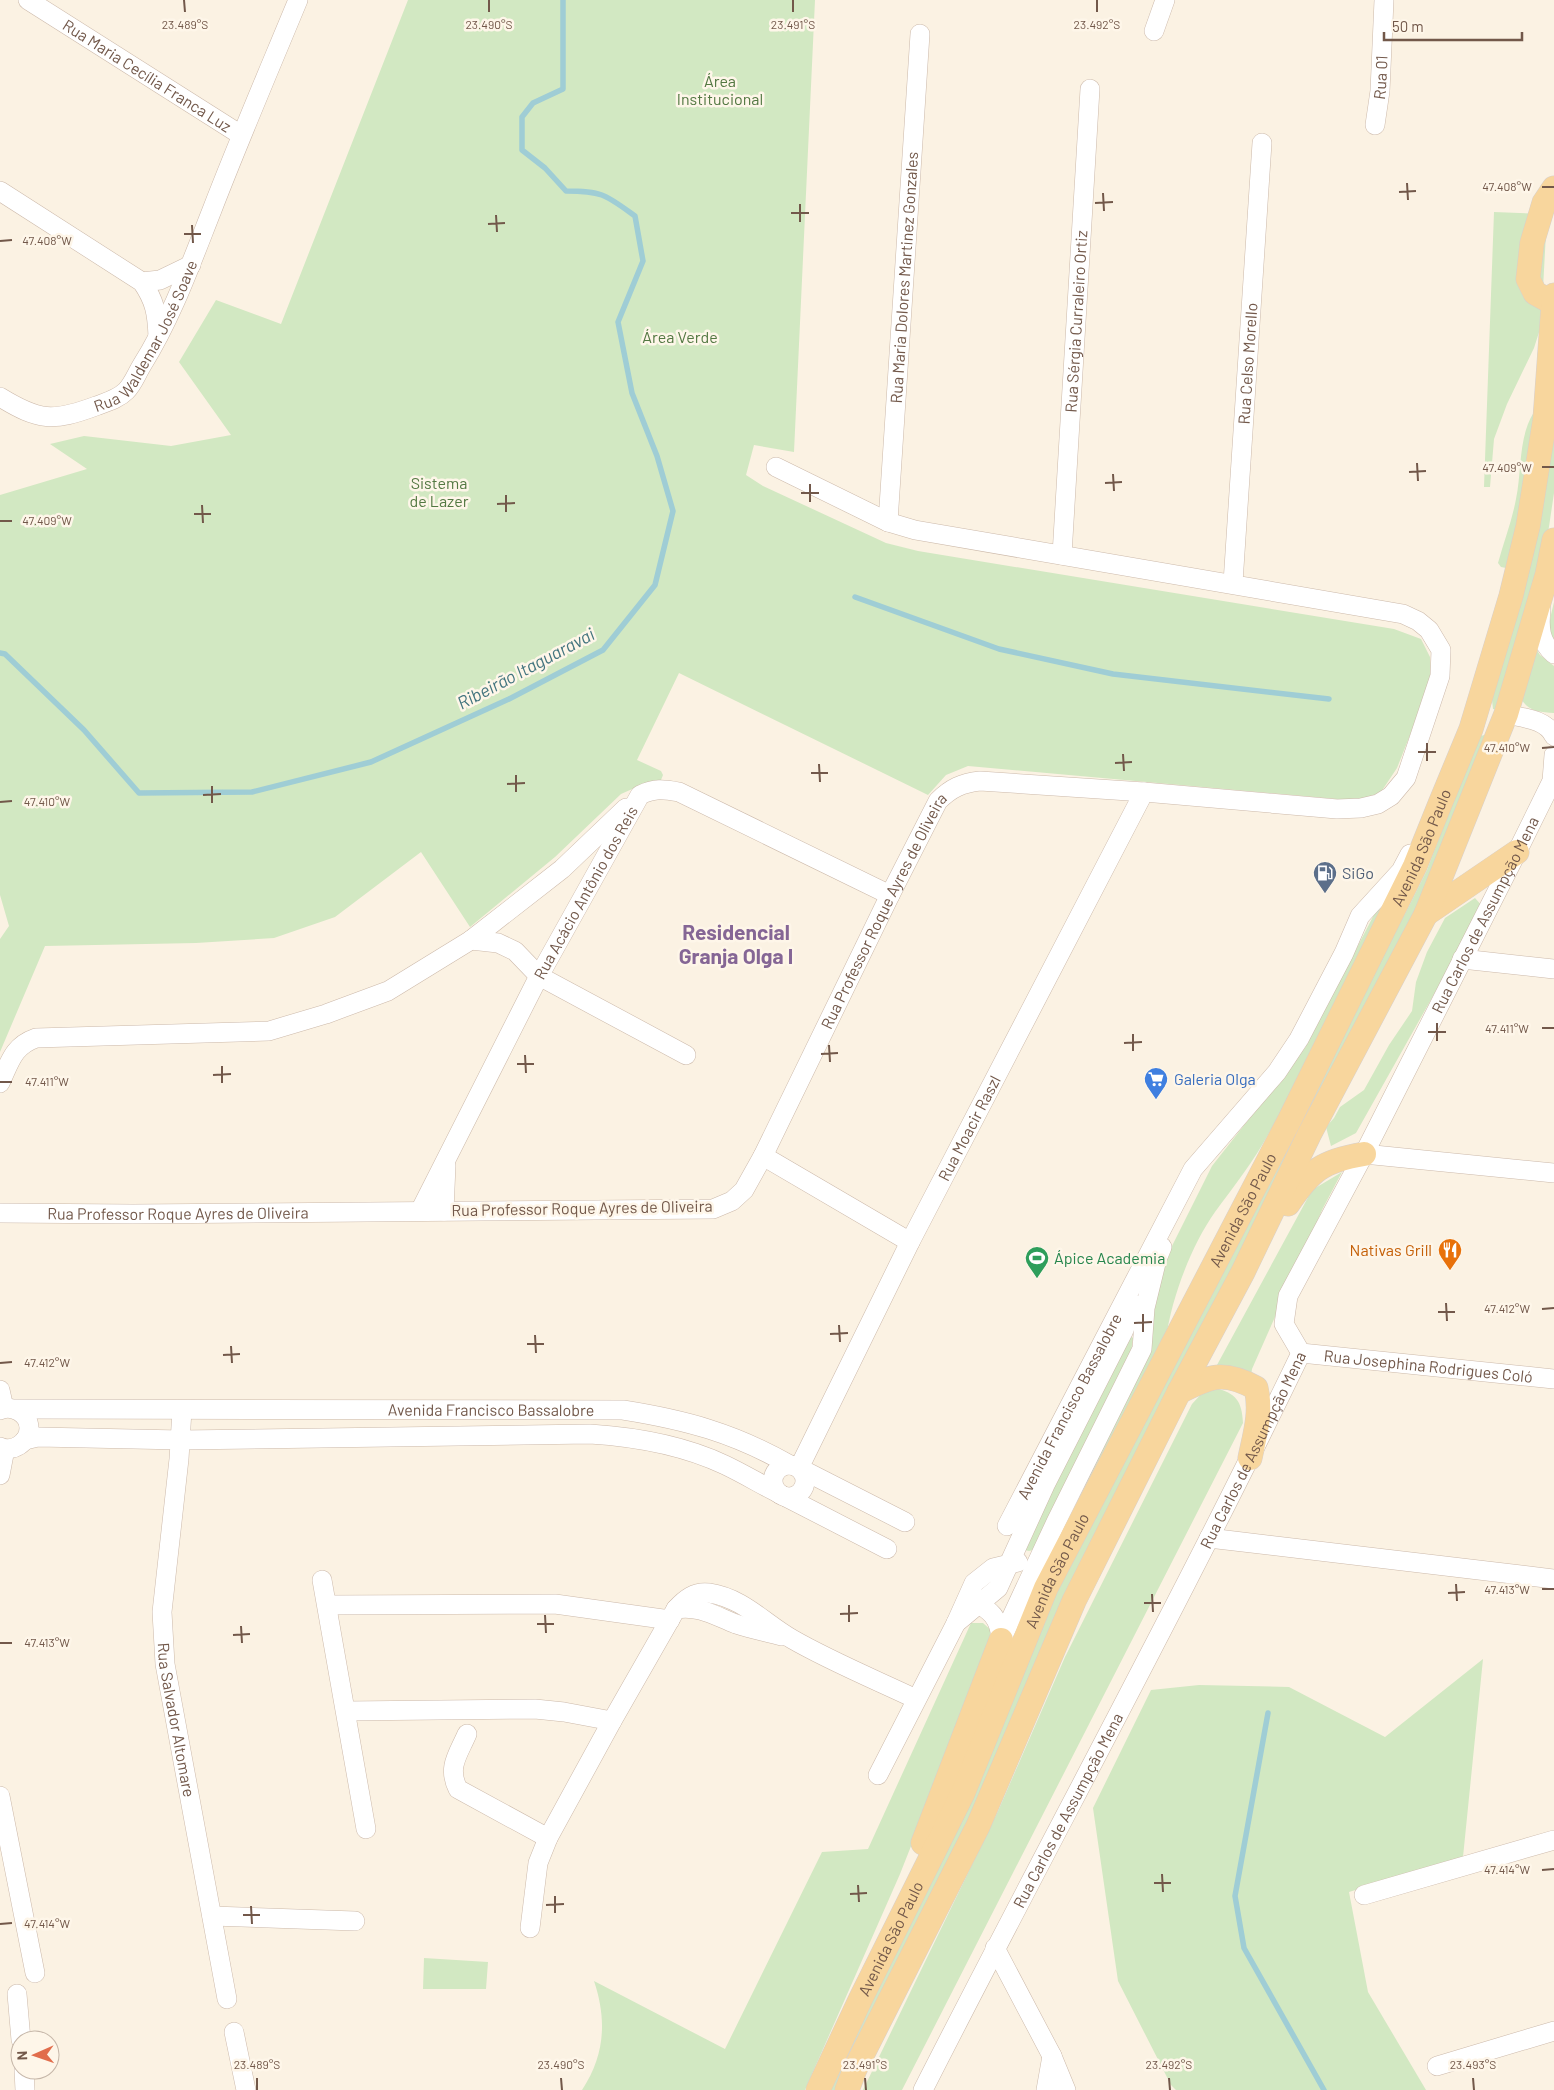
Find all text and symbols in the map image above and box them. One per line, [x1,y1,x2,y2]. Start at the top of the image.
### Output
scale bar [1384,10,1522,42]
street label: Rua Maria Cecília Franca Luz [60,15,235,135]
text: 23.489°S [162,17,208,31]
text: 23.490°S [465,17,513,31]
text: 23.491°S [771,17,815,31]
text: 23.492°S [1074,17,1120,31]
text: 50 m [1392,17,1424,35]
street label: Rua 01 [1369,55,1391,101]
park label: Área Institucional [677,71,763,108]
street label: Rua Maria Dolores Martinez Gonzales [886,151,921,404]
text: 47.408°W [1482,179,1532,193]
street label: Rua Sérgia Curraleiro Ortiz [1061,230,1090,413]
text: 47.408°W [22,233,72,247]
street label: Rua Waldemar José Soave [91,257,200,415]
street label: Rua Celso Morello [1233,302,1260,425]
park label: Área Verde [642,327,718,346]
text: 47.409°W [1482,460,1532,474]
park label: Sistema de Lazer [409,473,469,510]
text: 47.409°W [22,513,72,527]
water label: Ribeirão Itaguaravai [453,622,598,714]
text: 47.410°W [1484,740,1531,754]
street label: Avenida São Paulo [1387,786,1454,909]
street label: Rua Professor Roque Ayres de Oliveira [816,788,950,1032]
text: 47.410°W [24,794,71,808]
street label: Rua Acácio Antônio dos Reis [529,802,641,982]
street label: Rua Carlos de Assumpção Mena [1427,813,1542,1016]
fuel station icon: SiGo [1312,860,1338,894]
place label: SiGo [1342,863,1374,882]
district label: Residencial Granja Olga I [679,919,793,968]
text: 47.411°W [1485,1021,1529,1035]
supermarket icon: Galeria Olga [1143,1066,1169,1100]
place label: Galeria Olga [1174,1069,1256,1088]
street label: Rua Moacir Raszl [934,1072,1004,1184]
text: 47.411°W [25,1074,69,1088]
street label: Avenida São Paulo [1205,1149,1280,1270]
street label: Rua Professor Roque Ayres de Oliveira [451,1196,713,1219]
street label: Rua Professor Roque Ayres de Oliveira [47,1202,309,1223]
restaurant icon: Nativas Grill [1437,1237,1463,1271]
place label: Nativas Grill [1350,1240,1432,1259]
sports icon: Ápice Academia [1024,1245,1050,1279]
place label: Ápice Academia [1054,1248,1165,1267]
text: 47.412°W [1484,1301,1530,1315]
street label: Avenida Francisco Bassalobre [1013,1310,1125,1502]
street label: Rua Josephina Rodrigues Coló [1323,1345,1534,1386]
street label: Rua Carlos de Assumpção Mena [1195,1348,1309,1552]
text: 47.412°W [24,1355,70,1369]
street label: Avenida Francisco Bassalobre [388,1400,594,1419]
street label: Avenida São Paulo [1021,1510,1092,1631]
text: 47.413°W [1484,1582,1530,1596]
text: 47.413°W [24,1635,70,1649]
street label: Rua Salvador Altomare [155,1642,199,1799]
street label: Rua Carlos de Assumpção Mena [1009,1709,1126,1911]
text: 47.414°W [1484,1862,1531,1876]
street label: Avenida São Paulo [854,1878,927,1999]
text: 47.414°W [24,1916,71,1930]
north arrow [10,2030,60,2080]
text: N [13,2051,30,2060]
text: 23.489°S [234,2057,280,2071]
text: 23.490°S [537,2057,585,2071]
text: 23.491°S [843,2057,887,2071]
text: 23.492°S [1146,2057,1192,2071]
text: 23.493°S [1450,2057,1496,2071]

